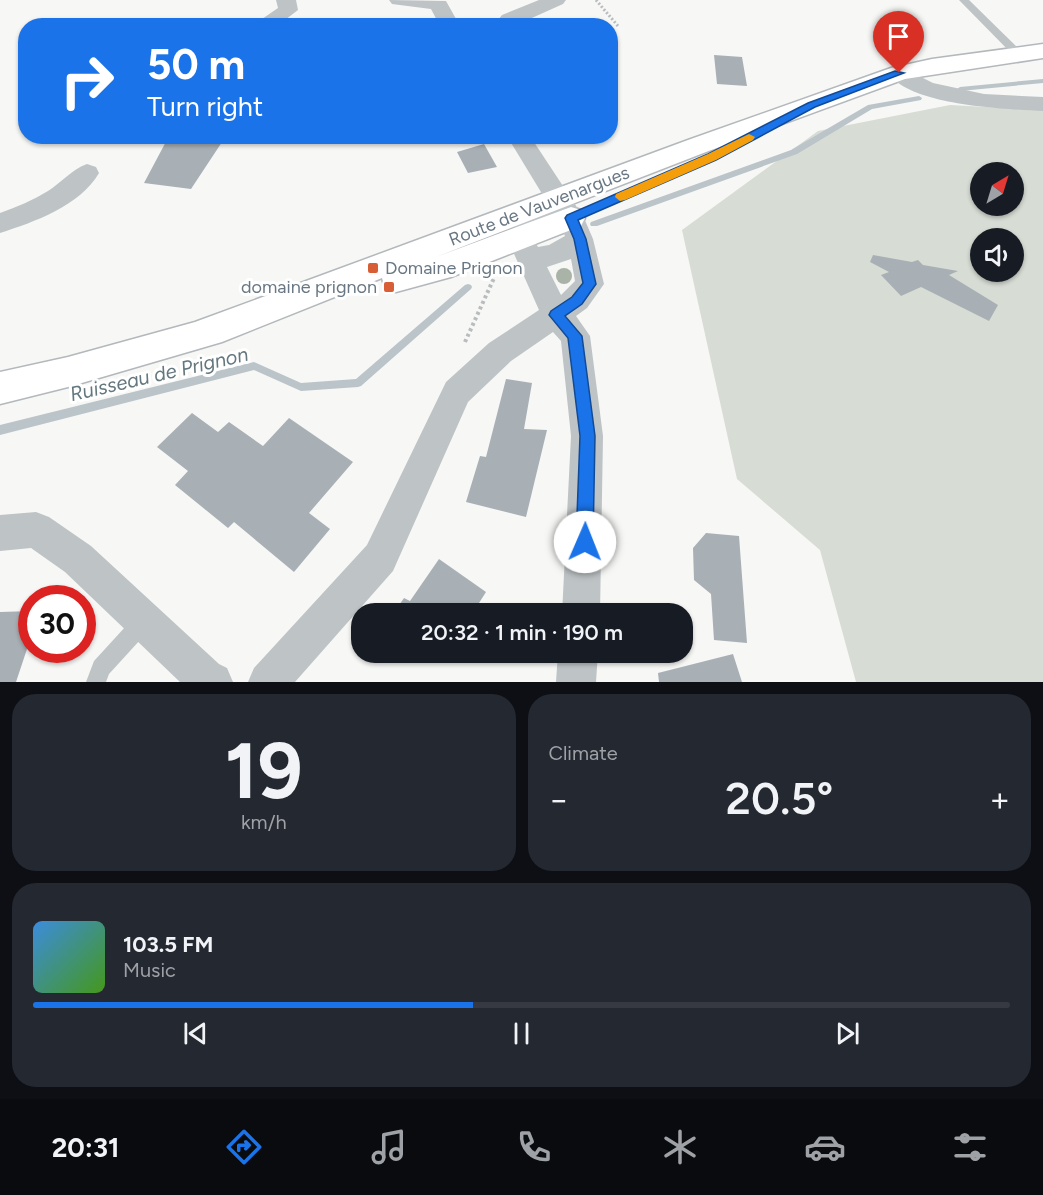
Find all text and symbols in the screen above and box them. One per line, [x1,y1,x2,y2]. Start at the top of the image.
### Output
pin [873,11,924,73]
icon: arrive [882,20,915,53]
text: 50 m [147,39,245,90]
icon: right [48,42,126,120]
text: Turn right [147,90,263,123]
street label: Route de Vauvenargues [446,161,632,251]
north arrow [970,162,1024,216]
map controls [970,162,1024,282]
button: sound [970,228,1024,282]
place label: Domaine Prignon [385,257,523,279]
marker: Domaine Prignon [366,261,380,275]
place label: domaine prignon [241,276,377,298]
marker: domaine prignon [382,280,396,294]
water label: Ruisseau de Prignon [68,342,250,406]
position arrow [553,510,617,574]
speed limit sign: 30 [18,585,96,663]
text: 20:32 · 1 min · 190 m [421,619,623,646]
text: 19 [225,724,303,818]
text: Climate [549,741,618,765]
text: 20.5° [725,771,833,825]
text: − [549,780,569,819]
text: + [989,780,1010,819]
text: km/h [241,810,287,834]
text: 103.5 FM [123,931,213,958]
text: Music [123,958,176,982]
icon: previous [179,1017,212,1050]
icon: pause [505,1017,538,1050]
icon: next [831,1017,864,1050]
icon: directions [223,1126,265,1168]
icon: music [368,1126,410,1168]
icon: phone [513,1126,555,1168]
icon: climate [659,1126,701,1168]
icon: car [804,1126,846,1168]
icon: filters [949,1126,991,1168]
text: 20:31 [52,1131,119,1164]

